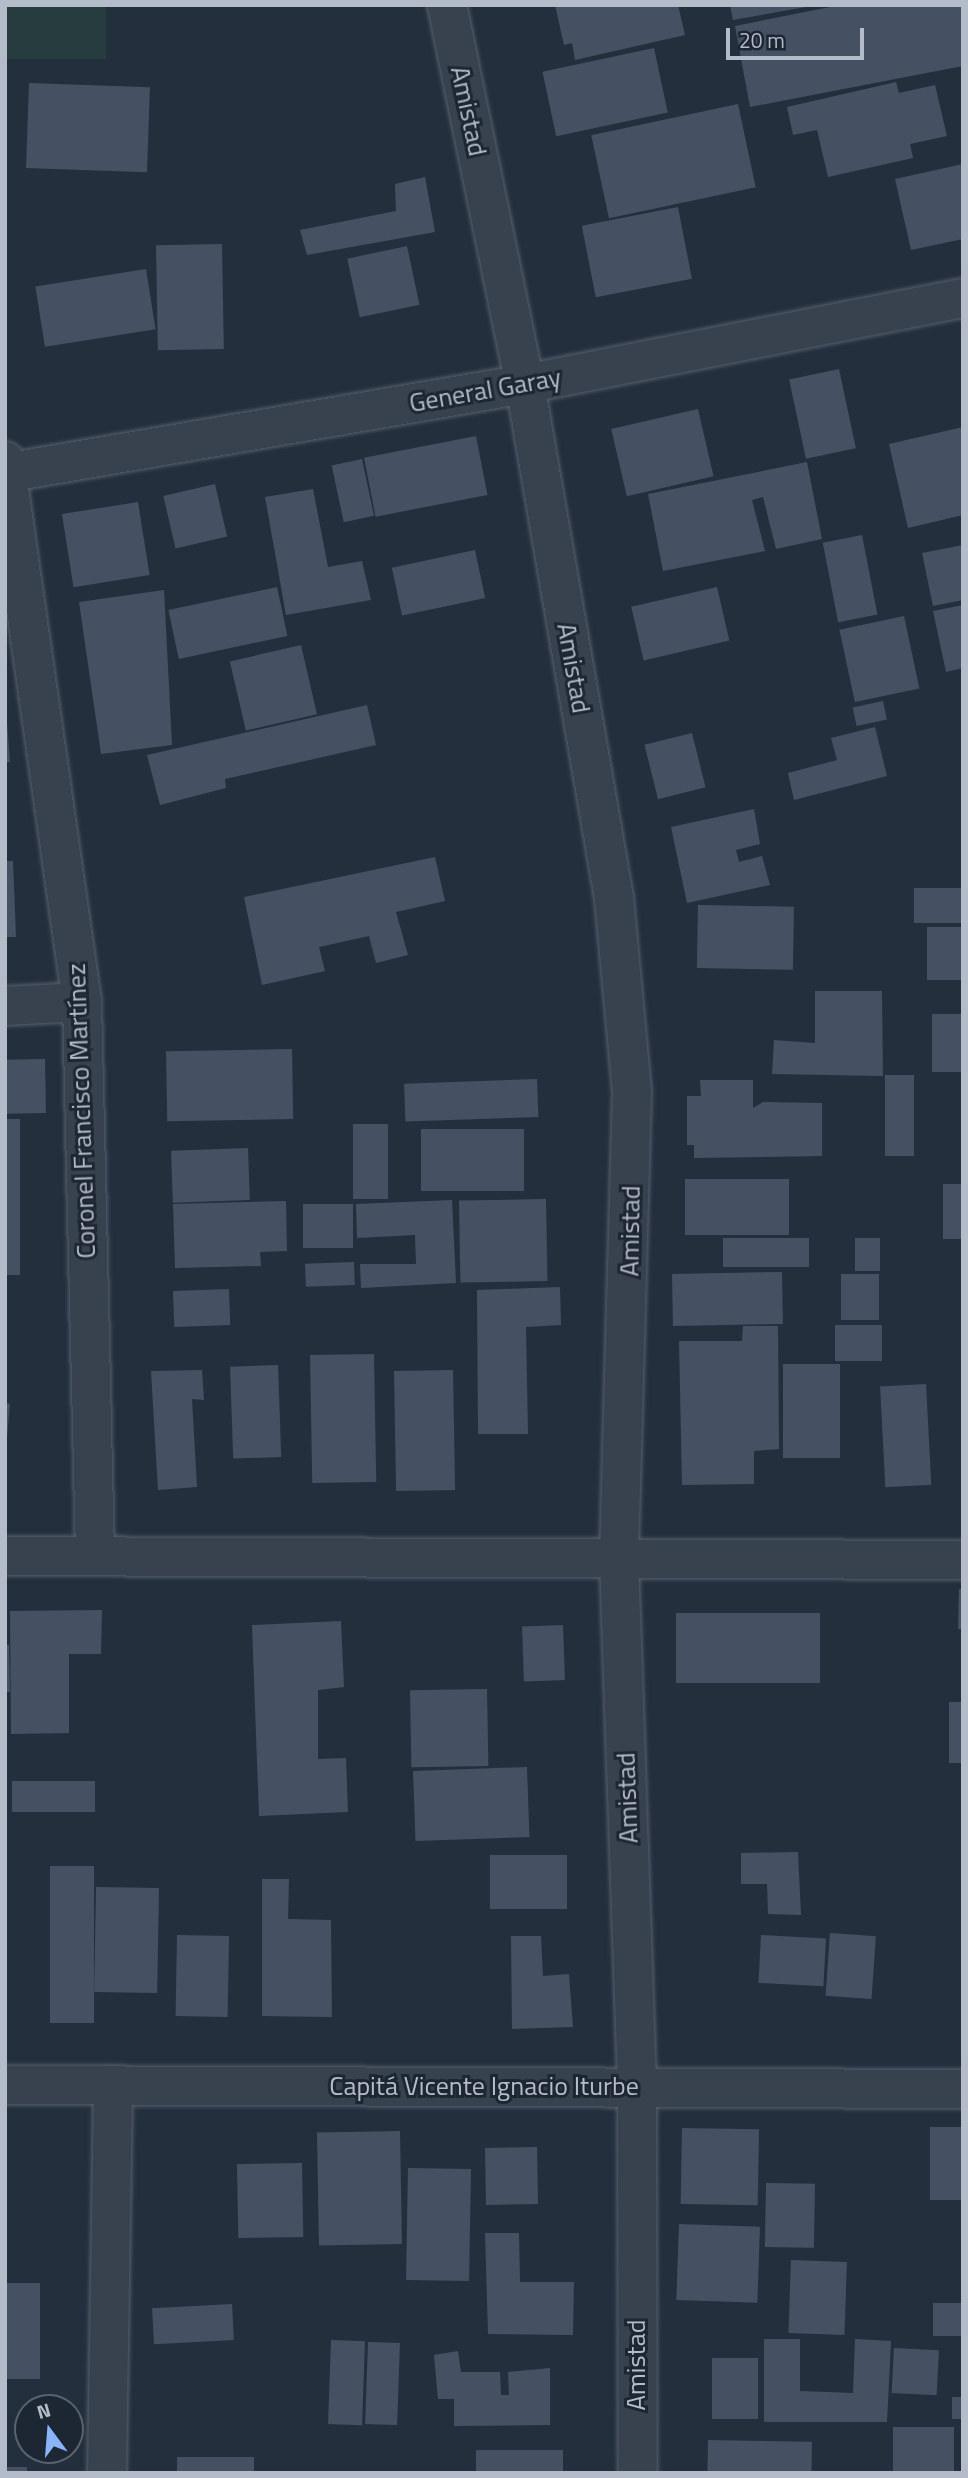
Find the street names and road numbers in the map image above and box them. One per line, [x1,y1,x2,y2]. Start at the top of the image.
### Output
street label: Amistad [444,63,494,159]
street label: General Garay [407,361,563,419]
street label: Amistad [551,621,597,715]
street label: Coronel Francisco Martínez [60,963,102,1259]
street label: Amistad [614,1185,646,1277]
street label: Amistad [610,1752,644,1844]
street label: Capitá Vicente Ignacio Iturbe [329,2070,639,2102]
street label: Amistad [620,2320,652,2410]

